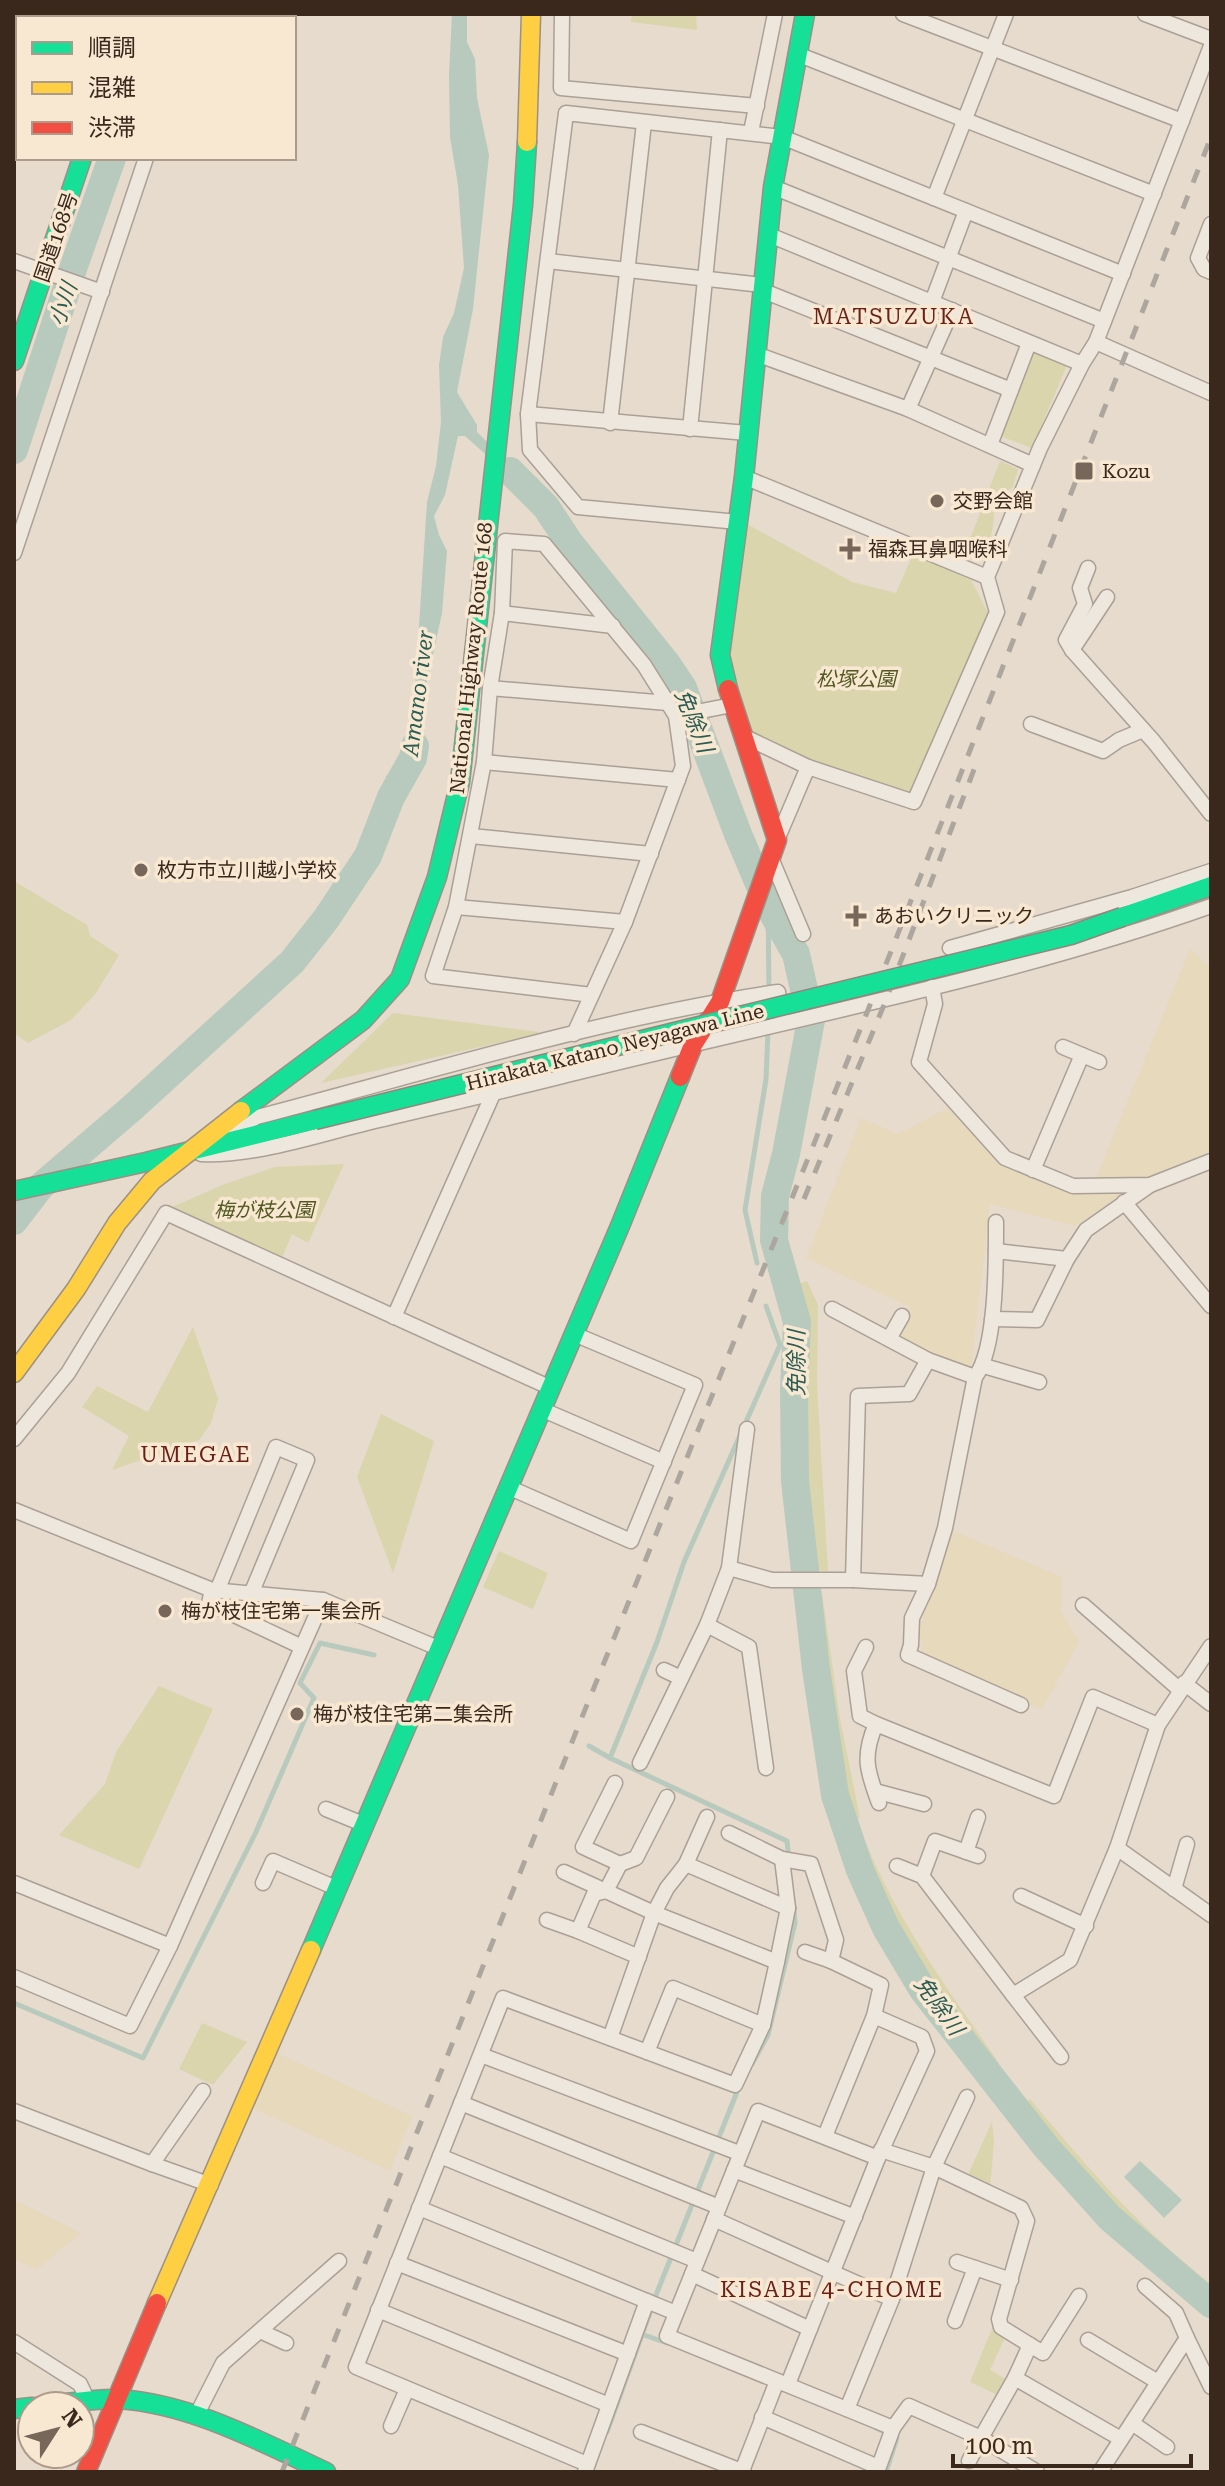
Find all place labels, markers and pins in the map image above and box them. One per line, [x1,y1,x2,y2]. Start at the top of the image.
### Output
place label: Kozu [1102,459,1151,483]
marker: Kozu [1073,460,1095,482]
place label: 交野会館 [953,489,1033,513]
marker: 交野会館 [928,492,946,510]
place label: 福森耳鼻咽喉科 [868,537,1008,561]
marker: 福森耳鼻咽喉科 [839,538,861,560]
place label: 枚方市立川越小学校 [157,858,337,882]
marker: 枚方市立川越小学校 [132,861,150,879]
place label: あおいクリニック [874,904,1034,928]
marker: あおいクリニック [845,905,867,927]
place label: 梅が枝住宅第一集会所 [181,1599,381,1623]
marker: 梅が枝住宅第一集会所 [156,1602,174,1620]
place label: 梅が枝住宅第二集会所 [313,1702,513,1726]
marker: 梅が枝住宅第二集会所 [288,1705,306,1723]

